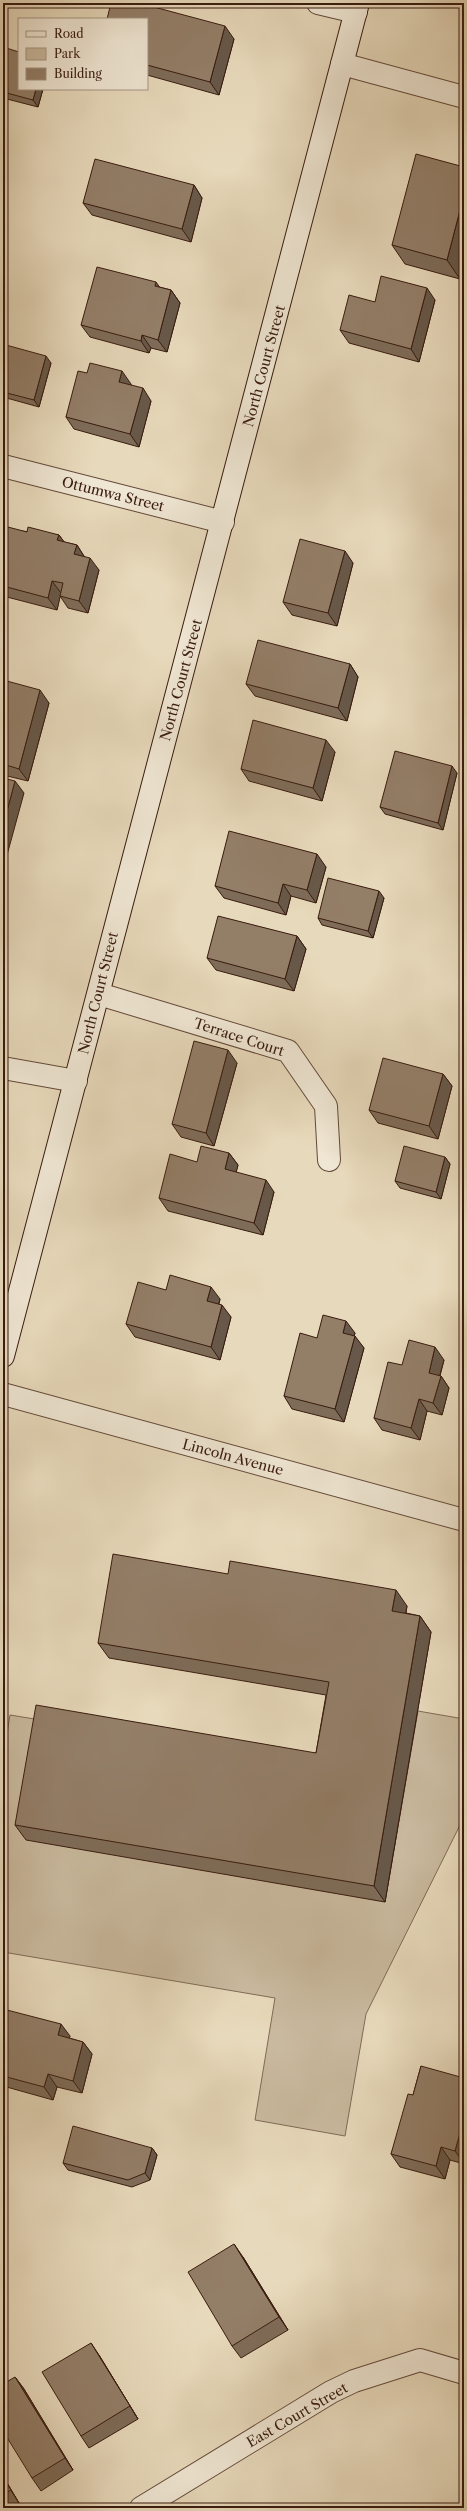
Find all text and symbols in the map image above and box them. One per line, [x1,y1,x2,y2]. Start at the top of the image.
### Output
legend [18,18,148,90]
text: Road [54,26,84,41]
text: Park [54,46,81,61]
text: Building [54,66,102,81]
street label: North Court Street [239,303,289,429]
street label: Ottumwa Street [60,473,166,515]
street label: North Court Street [156,617,206,743]
street label: North Court Street [74,930,122,1056]
street label: Terrace Court [192,1014,286,1060]
street label: Lincoln Avenue [180,1435,286,1479]
street label: East Court Street [243,2379,351,2451]

